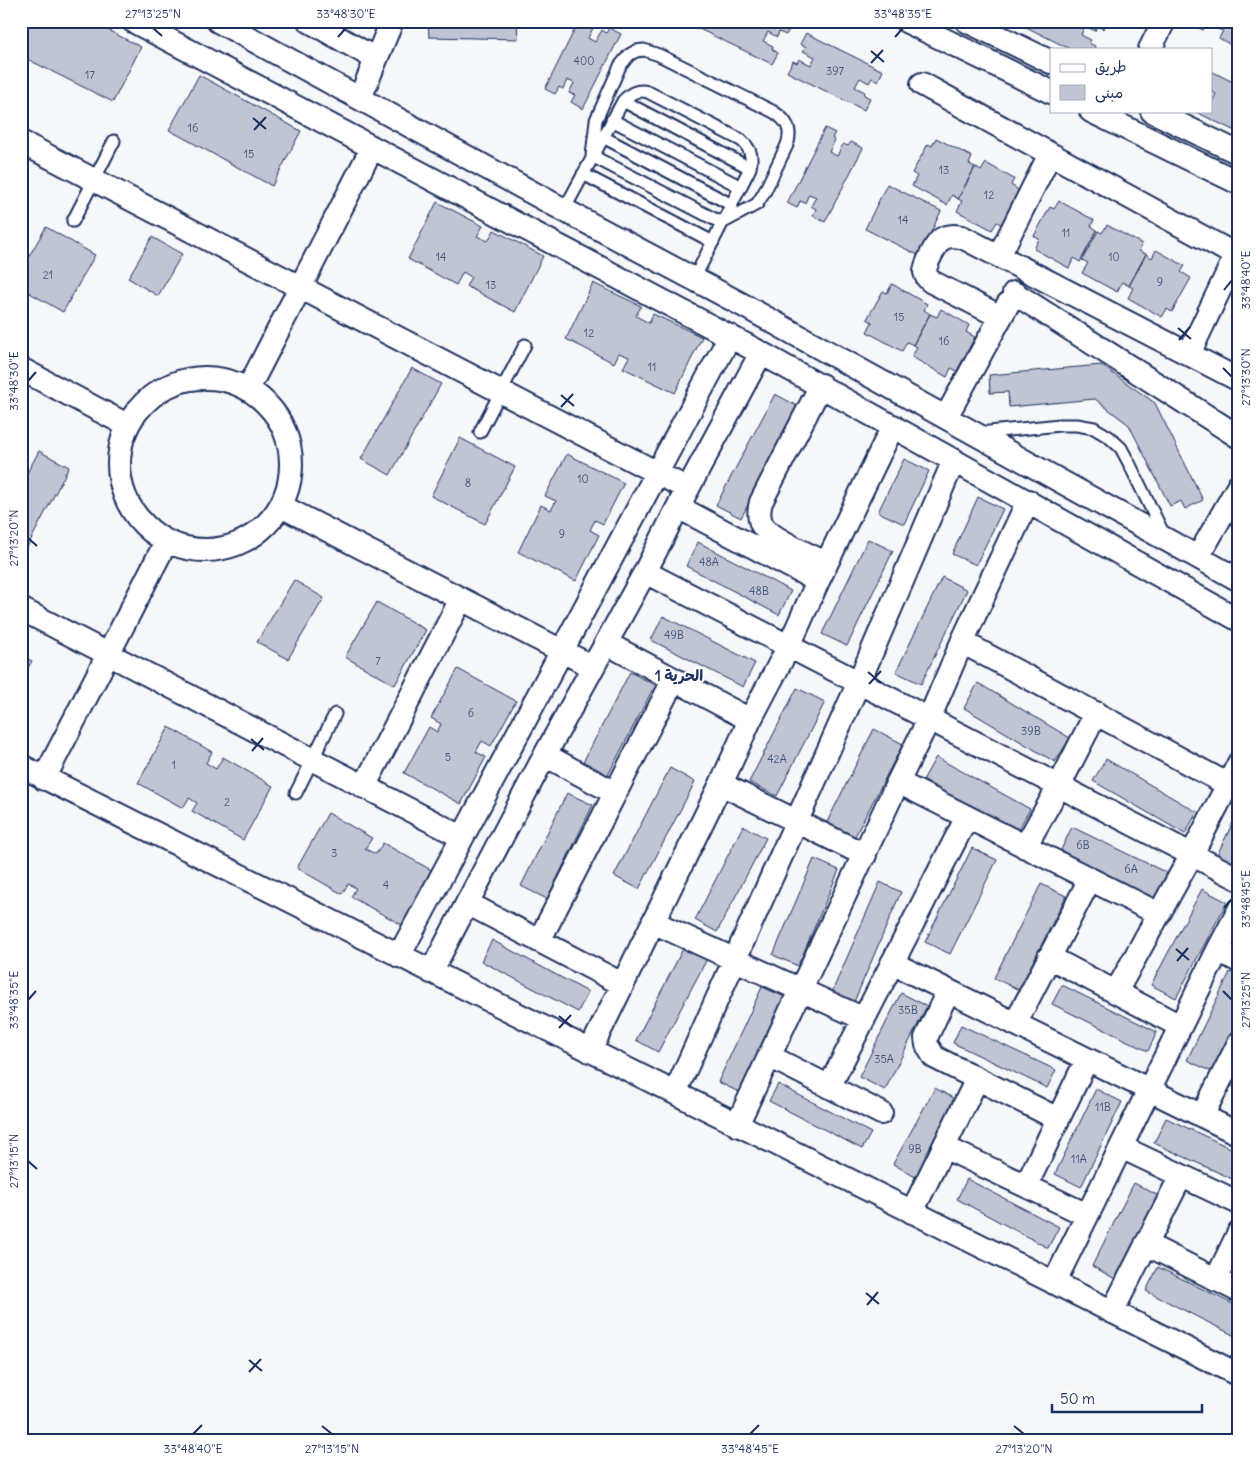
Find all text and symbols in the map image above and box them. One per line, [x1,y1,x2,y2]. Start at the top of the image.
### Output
text: 27°13'25"N [125,6,181,21]
text: 33°48'30"E [316,6,376,21]
text: 33°48'35"E [874,6,932,21]
legend [1050,48,1212,112]
house number: 400 [574,54,594,68]
text: طريق [1095,57,1127,76]
house number: 397 [826,64,845,78]
house number: 17 [85,68,95,82]
text: مبنى [1095,83,1123,103]
house number: 16 [188,121,198,135]
house number: 15 [244,147,254,161]
house number: 13 [939,163,949,177]
house number: 12 [984,188,994,202]
house number: 14 [898,213,908,227]
house number: 11 [1062,226,1070,240]
house number: 14 [436,250,446,264]
house number: 10 [1108,250,1120,264]
text: 33°48'40"E [1238,250,1253,310]
house number: 21 [43,268,53,282]
house number: 9 [1157,275,1163,289]
house number: 13 [486,278,496,292]
house number: 15 [894,310,904,324]
house number: 12 [584,326,594,340]
house number: 16 [939,334,949,348]
text: 27°13'30"N [1238,348,1253,406]
text: 33°48'30"E [6,351,21,411]
house number: 11 [648,360,656,374]
house number: 10 [577,472,589,486]
house number: 8 [465,476,471,490]
text: 27°13'20"N [6,509,21,567]
house number: 9 [559,527,565,541]
house number: 48A [699,555,719,569]
house number: 48B [749,584,769,598]
house number: 49B [664,628,684,642]
house number: 7 [375,654,381,668]
district label: الحرية 1 [655,666,703,685]
house number: 6 [468,706,474,720]
house number: 39B [1021,724,1041,738]
house number: 5 [445,750,451,764]
house number: 42A [767,752,787,766]
house number: 1 [172,758,176,772]
house number: 2 [224,795,230,809]
house number: 6B [1076,838,1090,852]
house number: 3 [331,846,337,860]
house number: 6A [1124,862,1138,876]
text: 33°48'45"E [1238,870,1253,928]
house number: 4 [383,878,389,892]
text: 33°48'35"E [6,971,21,1029]
text: 27°13'25"N [1238,972,1253,1028]
house number: 35B [898,1003,918,1017]
house number: 35A [874,1052,894,1066]
house number: 11B [1095,1100,1111,1114]
text: 27°13'15"N [6,1134,21,1188]
house number: 9B [908,1142,922,1156]
house number: 11A [1071,1152,1087,1166]
scale bar [1052,1382,1202,1414]
text: 50 m [1060,1389,1095,1408]
text: 33°48'40"E [163,1441,223,1456]
text: 27°13'15"N [305,1441,359,1456]
text: 33°48'45"E [721,1441,779,1456]
text: 27°13'20"N [995,1441,1053,1456]

